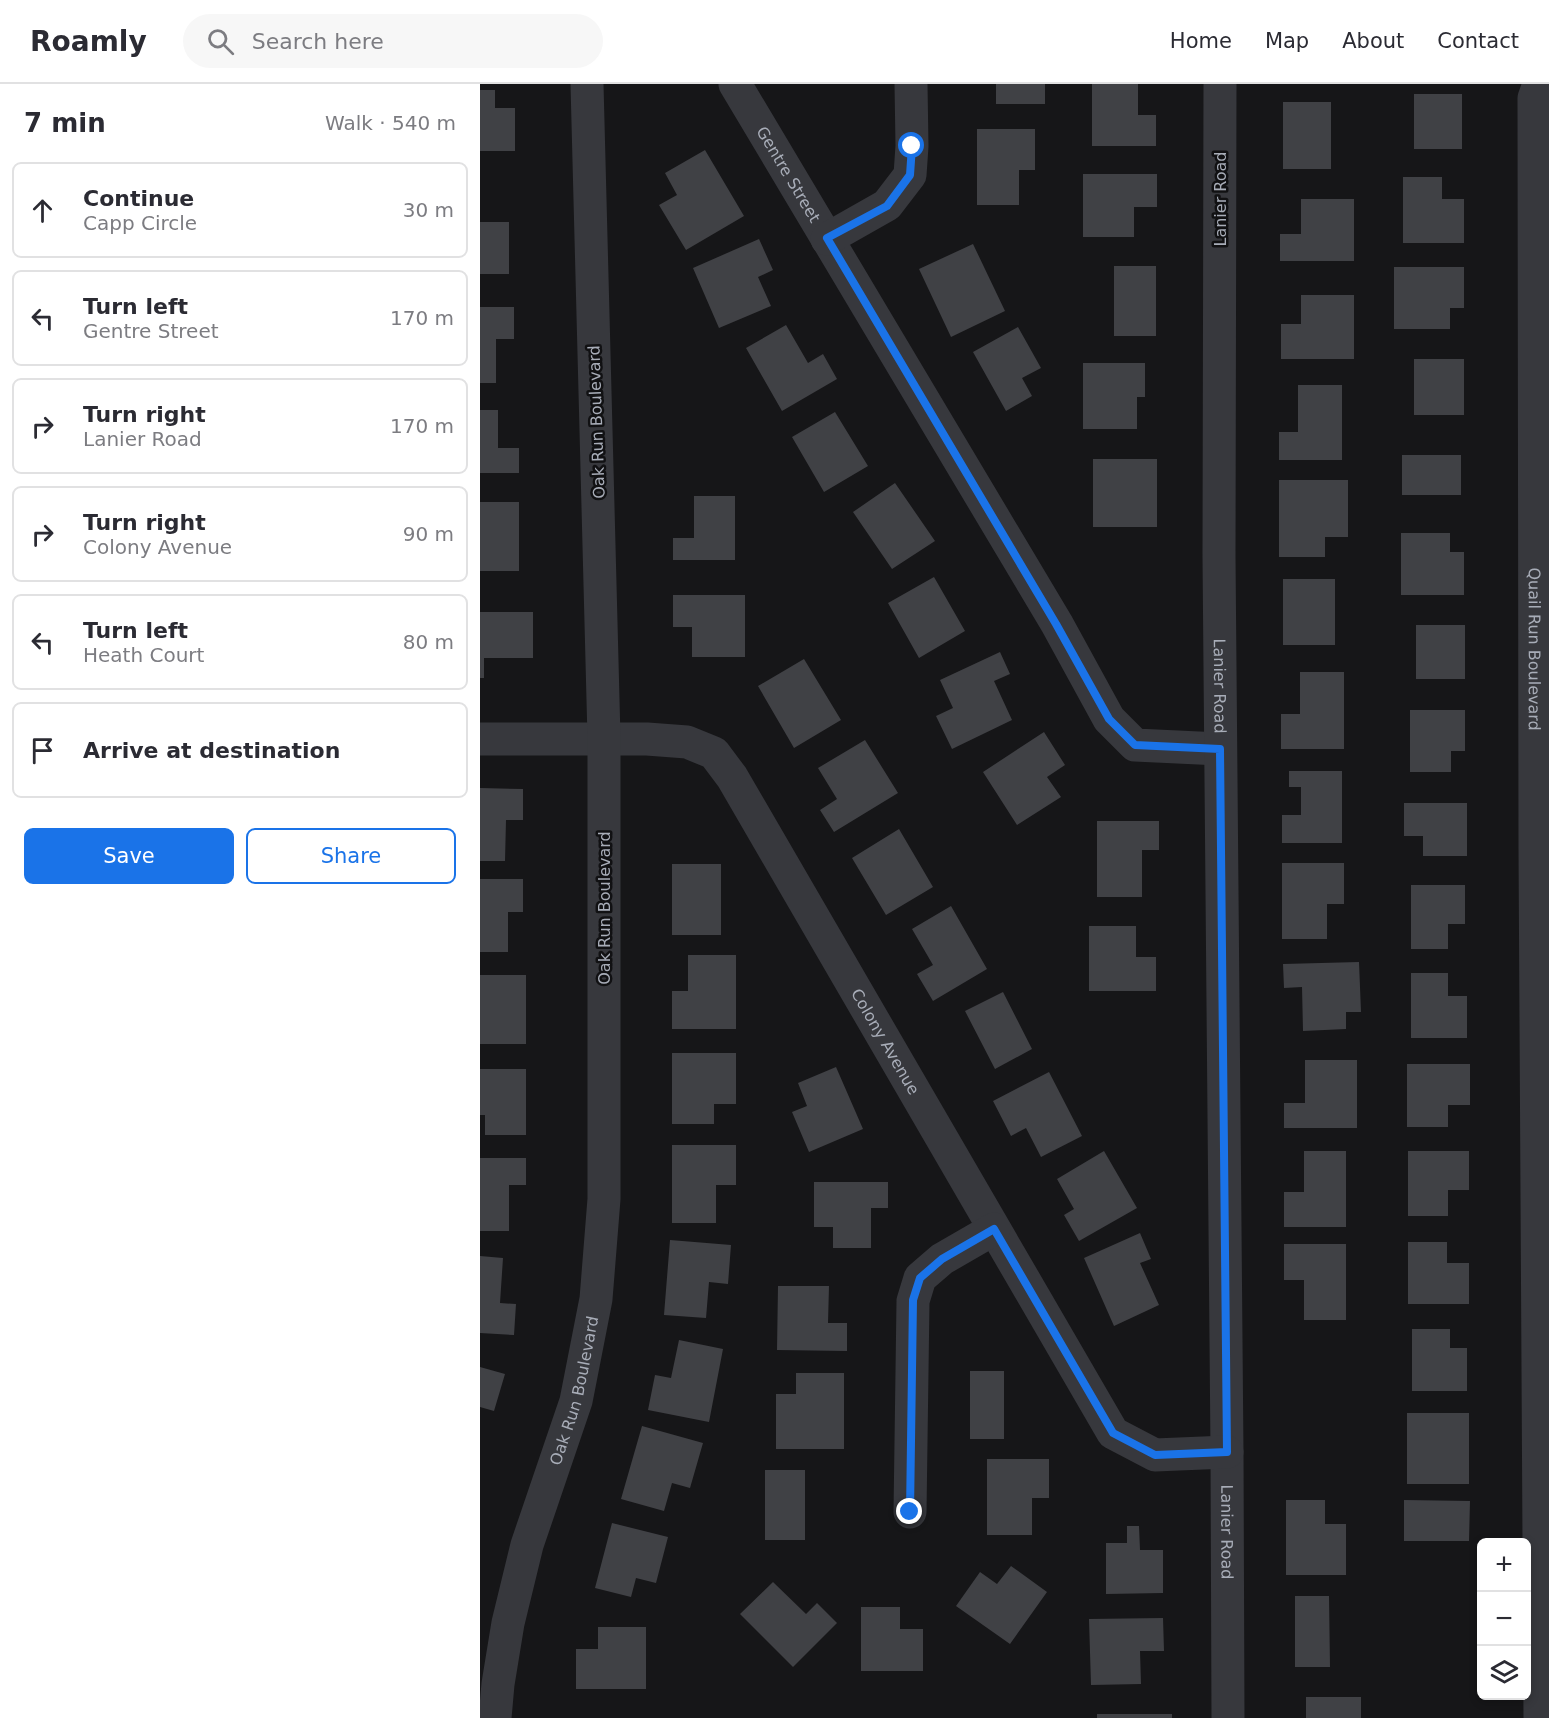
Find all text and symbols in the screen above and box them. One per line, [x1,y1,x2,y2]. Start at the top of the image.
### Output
search box [183,14,603,68]
text: Roamly [30,25,147,58]
icon: search [204,25,237,58]
text: Search here [252,29,384,54]
text: Home [1170,29,1232,53]
text: Map [1265,29,1309,53]
text: About [1342,29,1404,53]
text: Contact [1437,29,1519,53]
text: 7 min [24,108,106,138]
text: Walk · 540 m [325,111,456,135]
street label: Gentre Street [752,123,824,226]
route start [898,132,924,158]
street label: Lanier Road [1211,152,1230,246]
text: Continue [83,186,194,211]
icon: ahead [26,194,59,227]
text: 30 m [403,198,454,222]
text: Capp Circle [83,211,197,235]
text: Turn left [83,294,188,319]
icon: left [26,302,59,335]
text: 170 m [390,306,454,330]
text: Gentre Street [83,319,219,343]
street label: Oak Run Boulevard [584,345,609,499]
text: Turn right [83,402,206,427]
icon: right [26,410,59,443]
text: 170 m [390,414,454,438]
text: Lanier Road [83,427,202,451]
text: Turn right [83,510,206,535]
icon: right [26,518,59,551]
text: 90 m [403,522,454,546]
text: Colony Avenue [83,535,232,559]
street label: Quail Run Boulevard [1525,567,1544,731]
text: Turn left [83,618,188,643]
icon: left [26,626,59,659]
text: 80 m [403,630,454,654]
street label: Lanier Road [1210,638,1230,734]
text: Heath Court [83,643,204,667]
icon: arrive [26,734,59,767]
text: Arrive at destination [83,738,340,763]
button: Save [24,828,234,884]
button: Share [246,828,456,884]
street label: Oak Run Boulevard [595,831,614,985]
street label: Colony Avenue [847,985,923,1098]
street label: Oak Run Boulevard [546,1314,602,1468]
street label: Lanier Road [1217,1484,1236,1580]
route end [896,1498,922,1524]
map controls [1477,1538,1531,1700]
button: + [1477,1538,1531,1592]
button: − [1477,1592,1531,1646]
button: layers [1477,1646,1531,1700]

